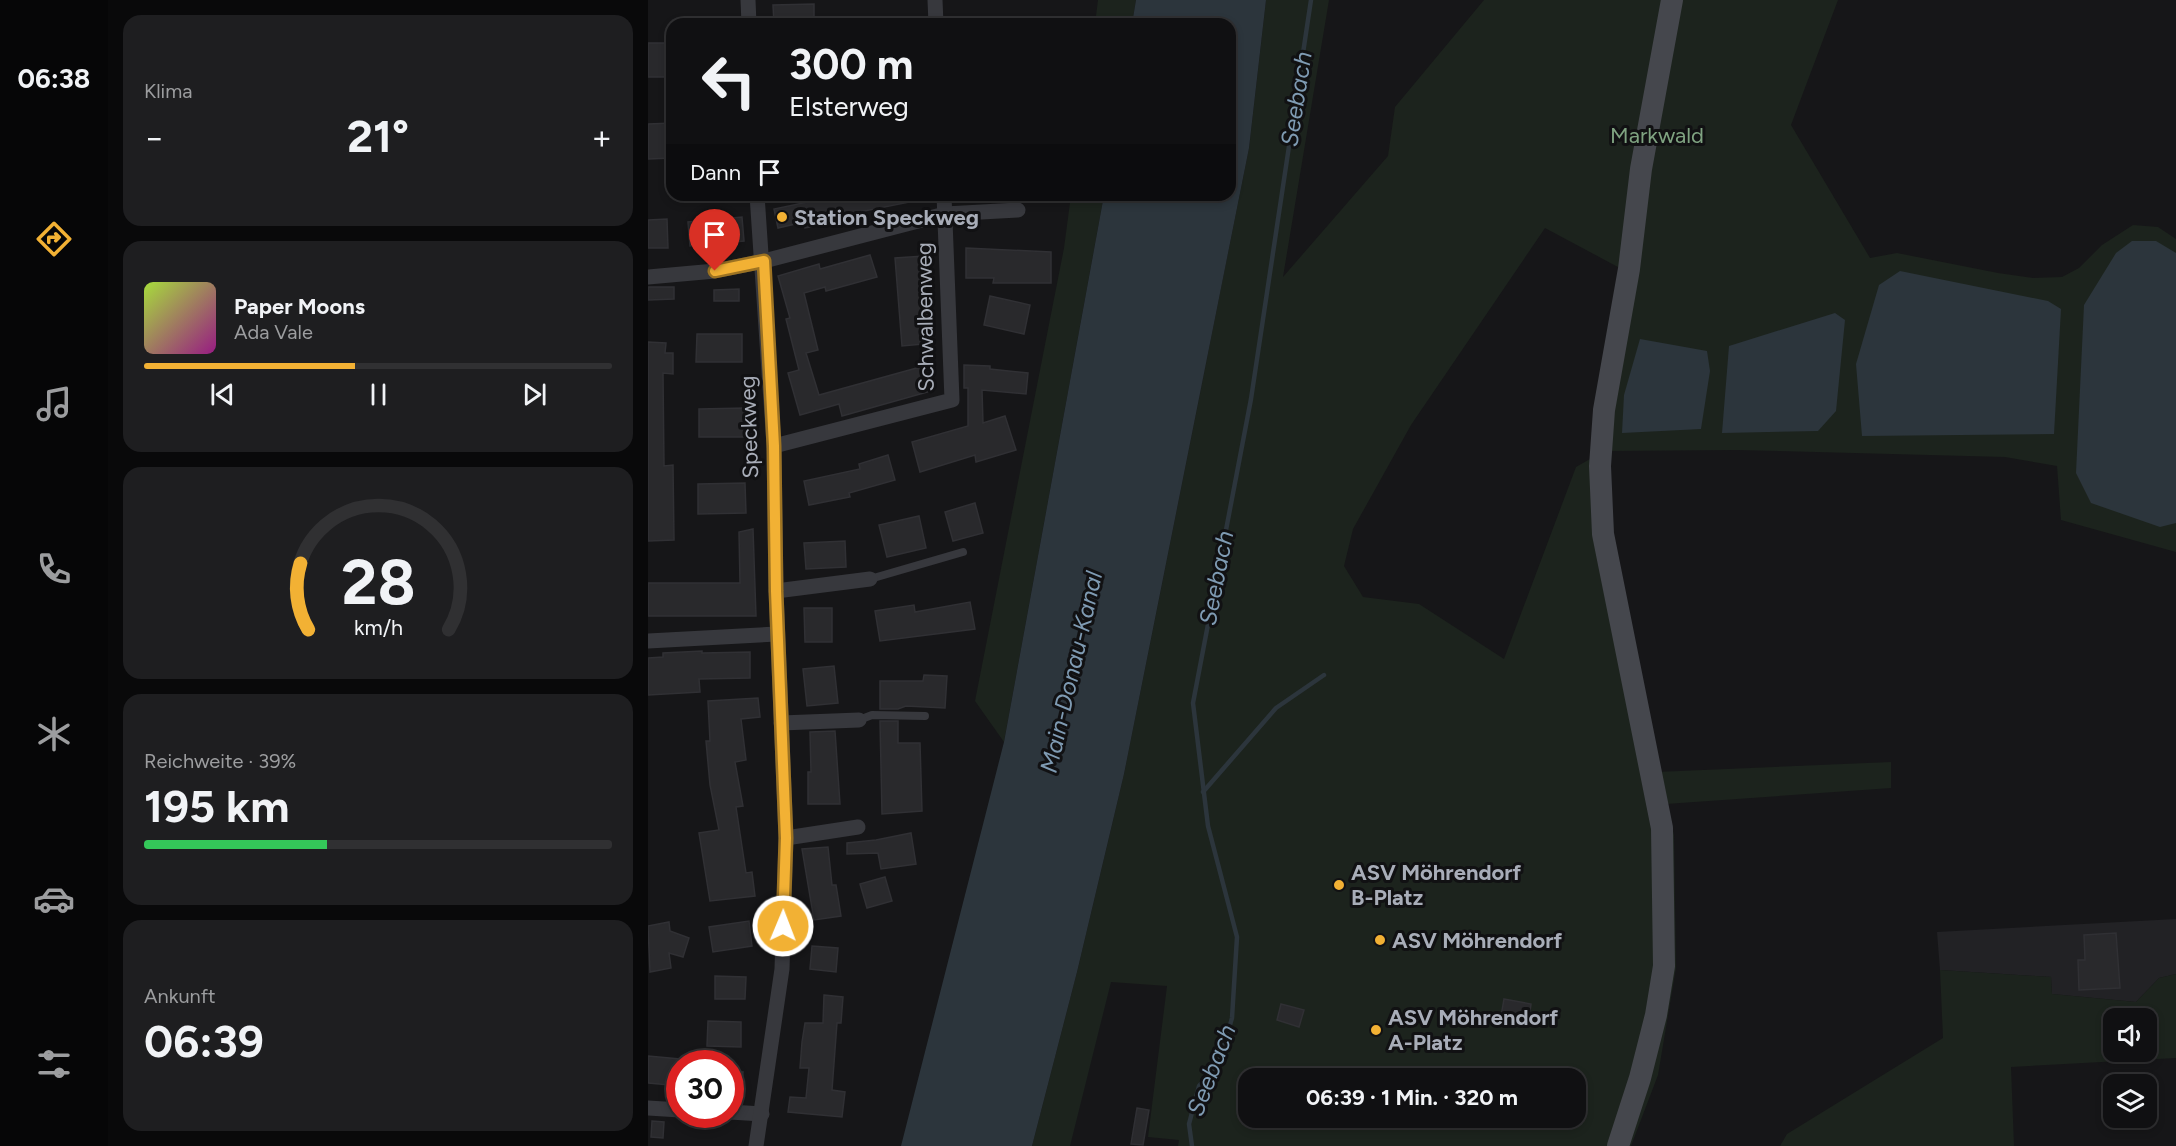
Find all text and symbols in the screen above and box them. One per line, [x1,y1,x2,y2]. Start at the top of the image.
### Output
text: 300 m [789,39,913,90]
icon: left [690,42,768,120]
water label: Seebach [1274,50,1318,148]
text: 06:38 [18,62,90,95]
text: Klima [144,79,192,103]
text: Elsterweg [789,90,909,123]
text: 21° [347,109,409,163]
text: − [144,118,165,157]
text: + [591,118,612,157]
park label: Markwald [1610,122,1704,149]
icon: arrive [753,156,786,189]
text: Dann [690,159,741,186]
place label: Station Speckweg [794,204,979,231]
pin [689,209,740,271]
marker: Station Speckweg [775,210,789,224]
icon: directions [33,218,75,260]
icon: arrive [698,218,731,251]
street label: Schwalbenweg [910,242,940,392]
text: Paper Moons [234,293,365,320]
text: Ada Vale [234,320,313,344]
street label: Speckweg [734,375,764,479]
icon: previous [206,378,239,411]
icon: pause [362,378,395,411]
icon: next [518,378,551,411]
icon: music [33,383,75,425]
water label: Seebach [1193,528,1239,628]
text: 28 [341,545,415,620]
icon: phone [33,548,75,590]
water label: Main-Donau-Kanal [1034,568,1108,776]
text: km/h [354,615,402,640]
icon: climate [33,713,75,755]
text: Reichweite · 39% [144,749,296,773]
text: 195 km [144,779,289,833]
place label: ASV Möhrendorf B-Platz [1351,859,1522,911]
icon: car [33,878,75,920]
marker: ASV Möhrendorf B-Platz [1332,878,1346,892]
position arrow [751,894,815,958]
place label: ASV Möhrendorf [1392,927,1563,954]
marker: ASV Möhrendorf [1373,933,1387,947]
text: Ankunft [144,984,216,1008]
place label: ASV Möhrendorf A-Platz [1388,1004,1559,1056]
map controls [2103,1008,2157,1128]
button: sound [2103,1008,2157,1062]
text: 06:39 [144,1014,264,1068]
water label: Seebach [1180,1020,1242,1120]
marker: ASV Möhrendorf A-Platz [1369,1023,1383,1037]
icon: filters [33,1043,75,1085]
speed limit sign: 30 [666,1050,744,1128]
button: layers [2103,1074,2157,1128]
text: 06:39 · 1 Min. · 320 m [1306,1084,1518,1111]

